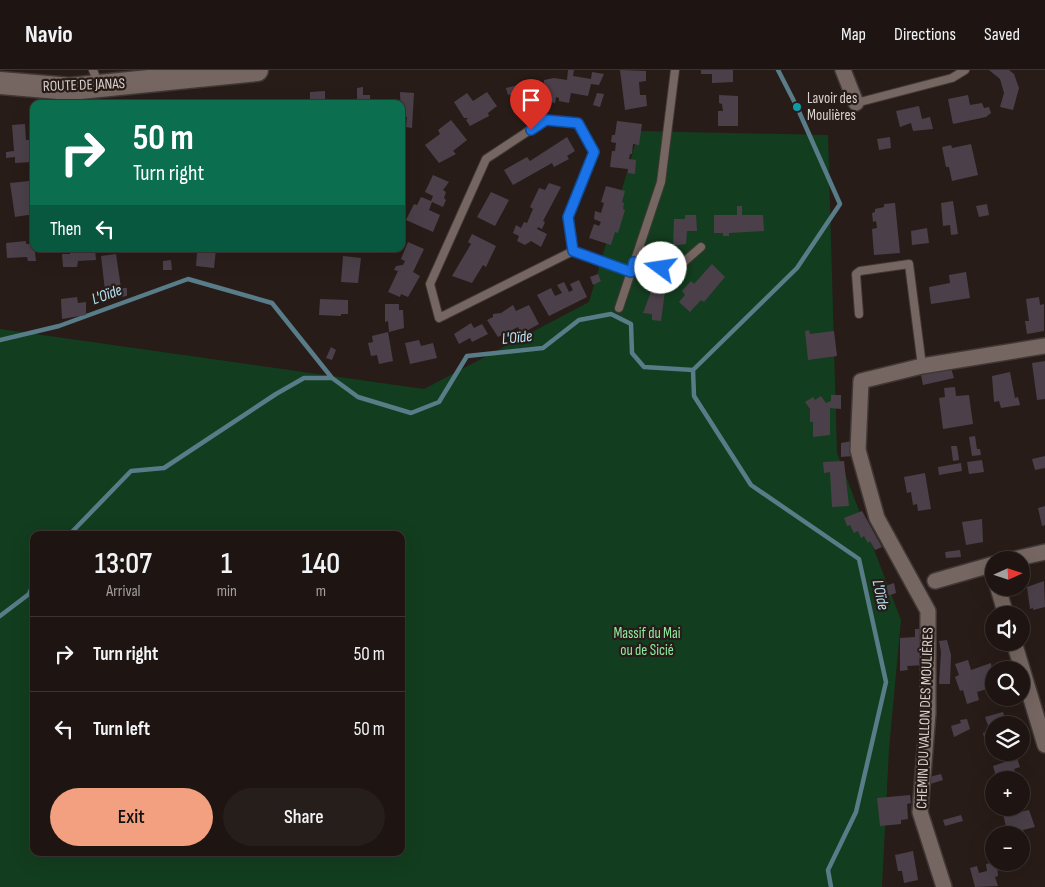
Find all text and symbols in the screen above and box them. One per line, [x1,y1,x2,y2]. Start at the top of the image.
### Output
text: Navio [25,20,73,49]
text: Map [841,24,866,45]
text: Directions [894,24,956,45]
text: Saved [984,24,1020,45]
street label: ROUTE DE JANAS [43,74,125,96]
pin [510,79,552,130]
icon: arrive [517,86,545,114]
place label: Lavoir des Moulières [807,89,857,125]
marker: Lavoir des Moulières [791,101,803,113]
text: 50 m [133,117,194,160]
icon: right [50,120,115,185]
text: Turn right [133,160,204,187]
icon: left [91,215,119,243]
text: Then [50,218,81,241]
position arrow [634,241,686,293]
water label: L'Oïde [89,281,125,309]
water label: L'Oïde [501,327,533,349]
text: 13:07 [95,546,152,582]
text: 1 [221,546,232,582]
text: 140 [302,546,340,582]
north arrow [985,551,1030,596]
map controls [985,551,1030,871]
water label: L'Oïde [868,578,892,612]
text: Arrival [106,582,141,601]
text: min [217,582,237,601]
text: m [316,582,326,601]
button: sound [985,606,1030,651]
park label: Massif du Mai ou de Sicié [613,624,681,660]
street label: CHEMIN DU VALLON DES MOULIÈRES [912,627,938,809]
icon: right [50,640,78,668]
text: Turn right [93,643,158,666]
text: 50 m [354,643,385,666]
button: search [985,661,1030,706]
icon: left [50,715,78,743]
button: layers [985,716,1030,761]
text: Turn left [93,718,150,741]
text: 50 m [354,718,385,741]
button: + [985,771,1030,816]
button: Exit [50,788,213,846]
button: Share [223,788,385,846]
button: − [985,826,1030,871]

